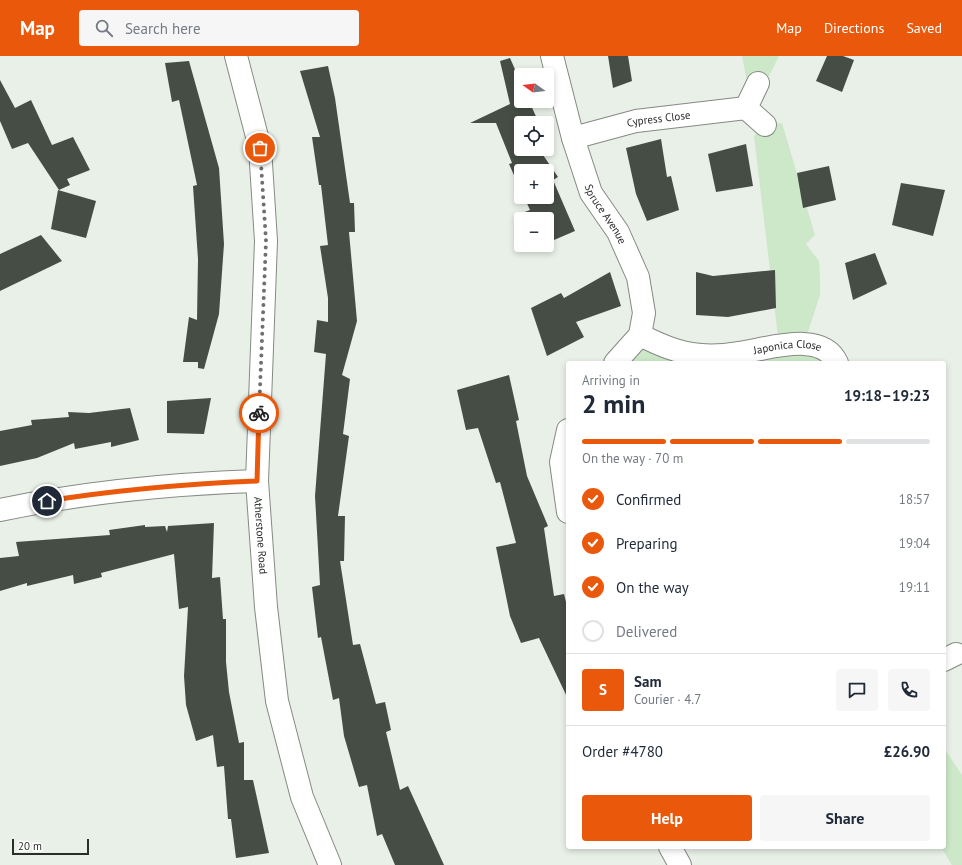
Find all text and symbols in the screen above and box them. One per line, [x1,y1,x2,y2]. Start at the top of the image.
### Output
search box [79,10,359,46]
text: Map [20,16,55,40]
icon: search [93,17,115,39]
text: Search here [125,19,201,38]
text: Map [776,19,802,37]
text: Directions [824,19,884,37]
text: Saved [906,19,942,37]
north arrow [514,68,554,108]
map controls [514,68,554,252]
street label: Cypress Close [625,108,692,130]
button: locate [514,116,554,156]
pin [243,131,277,165]
icon: bag [249,137,271,159]
button: + [514,164,554,204]
street label: Spruce Avenue [582,182,630,247]
button: − [514,212,554,252]
street label: Japonica Close [751,337,824,357]
text: Arriving in [582,372,640,389]
text: 19:18–19:23 [844,386,930,405]
text: 2 min [582,387,645,420]
courier [239,393,279,433]
icon: bike [248,402,270,424]
text: On the way · 70 m [582,450,683,467]
pin [30,484,64,518]
icon: check [582,488,604,510]
icon: home [36,490,58,512]
text: Confirmed [616,490,681,509]
text: 18:57 [899,491,930,508]
street label: Atherstone Road [251,496,271,575]
icon: check [582,532,604,554]
text: Preparing [616,534,678,553]
text: 19:04 [899,535,930,552]
icon: check [582,576,604,598]
text: On the way [616,578,689,597]
text: 19:11 [899,579,930,596]
text: Delivered [616,622,677,641]
button: chat [836,669,878,711]
button: phone [888,669,930,711]
text: Sam [634,672,661,691]
text: S [599,680,607,699]
text: Courier · 4.7 [634,691,701,708]
text: Order #4780 [582,742,663,761]
text: £26.90 [884,742,930,761]
button: Help [582,795,752,841]
button: Share [760,795,930,841]
scale bar [12,837,89,856]
text: 20 m [18,839,42,853]

